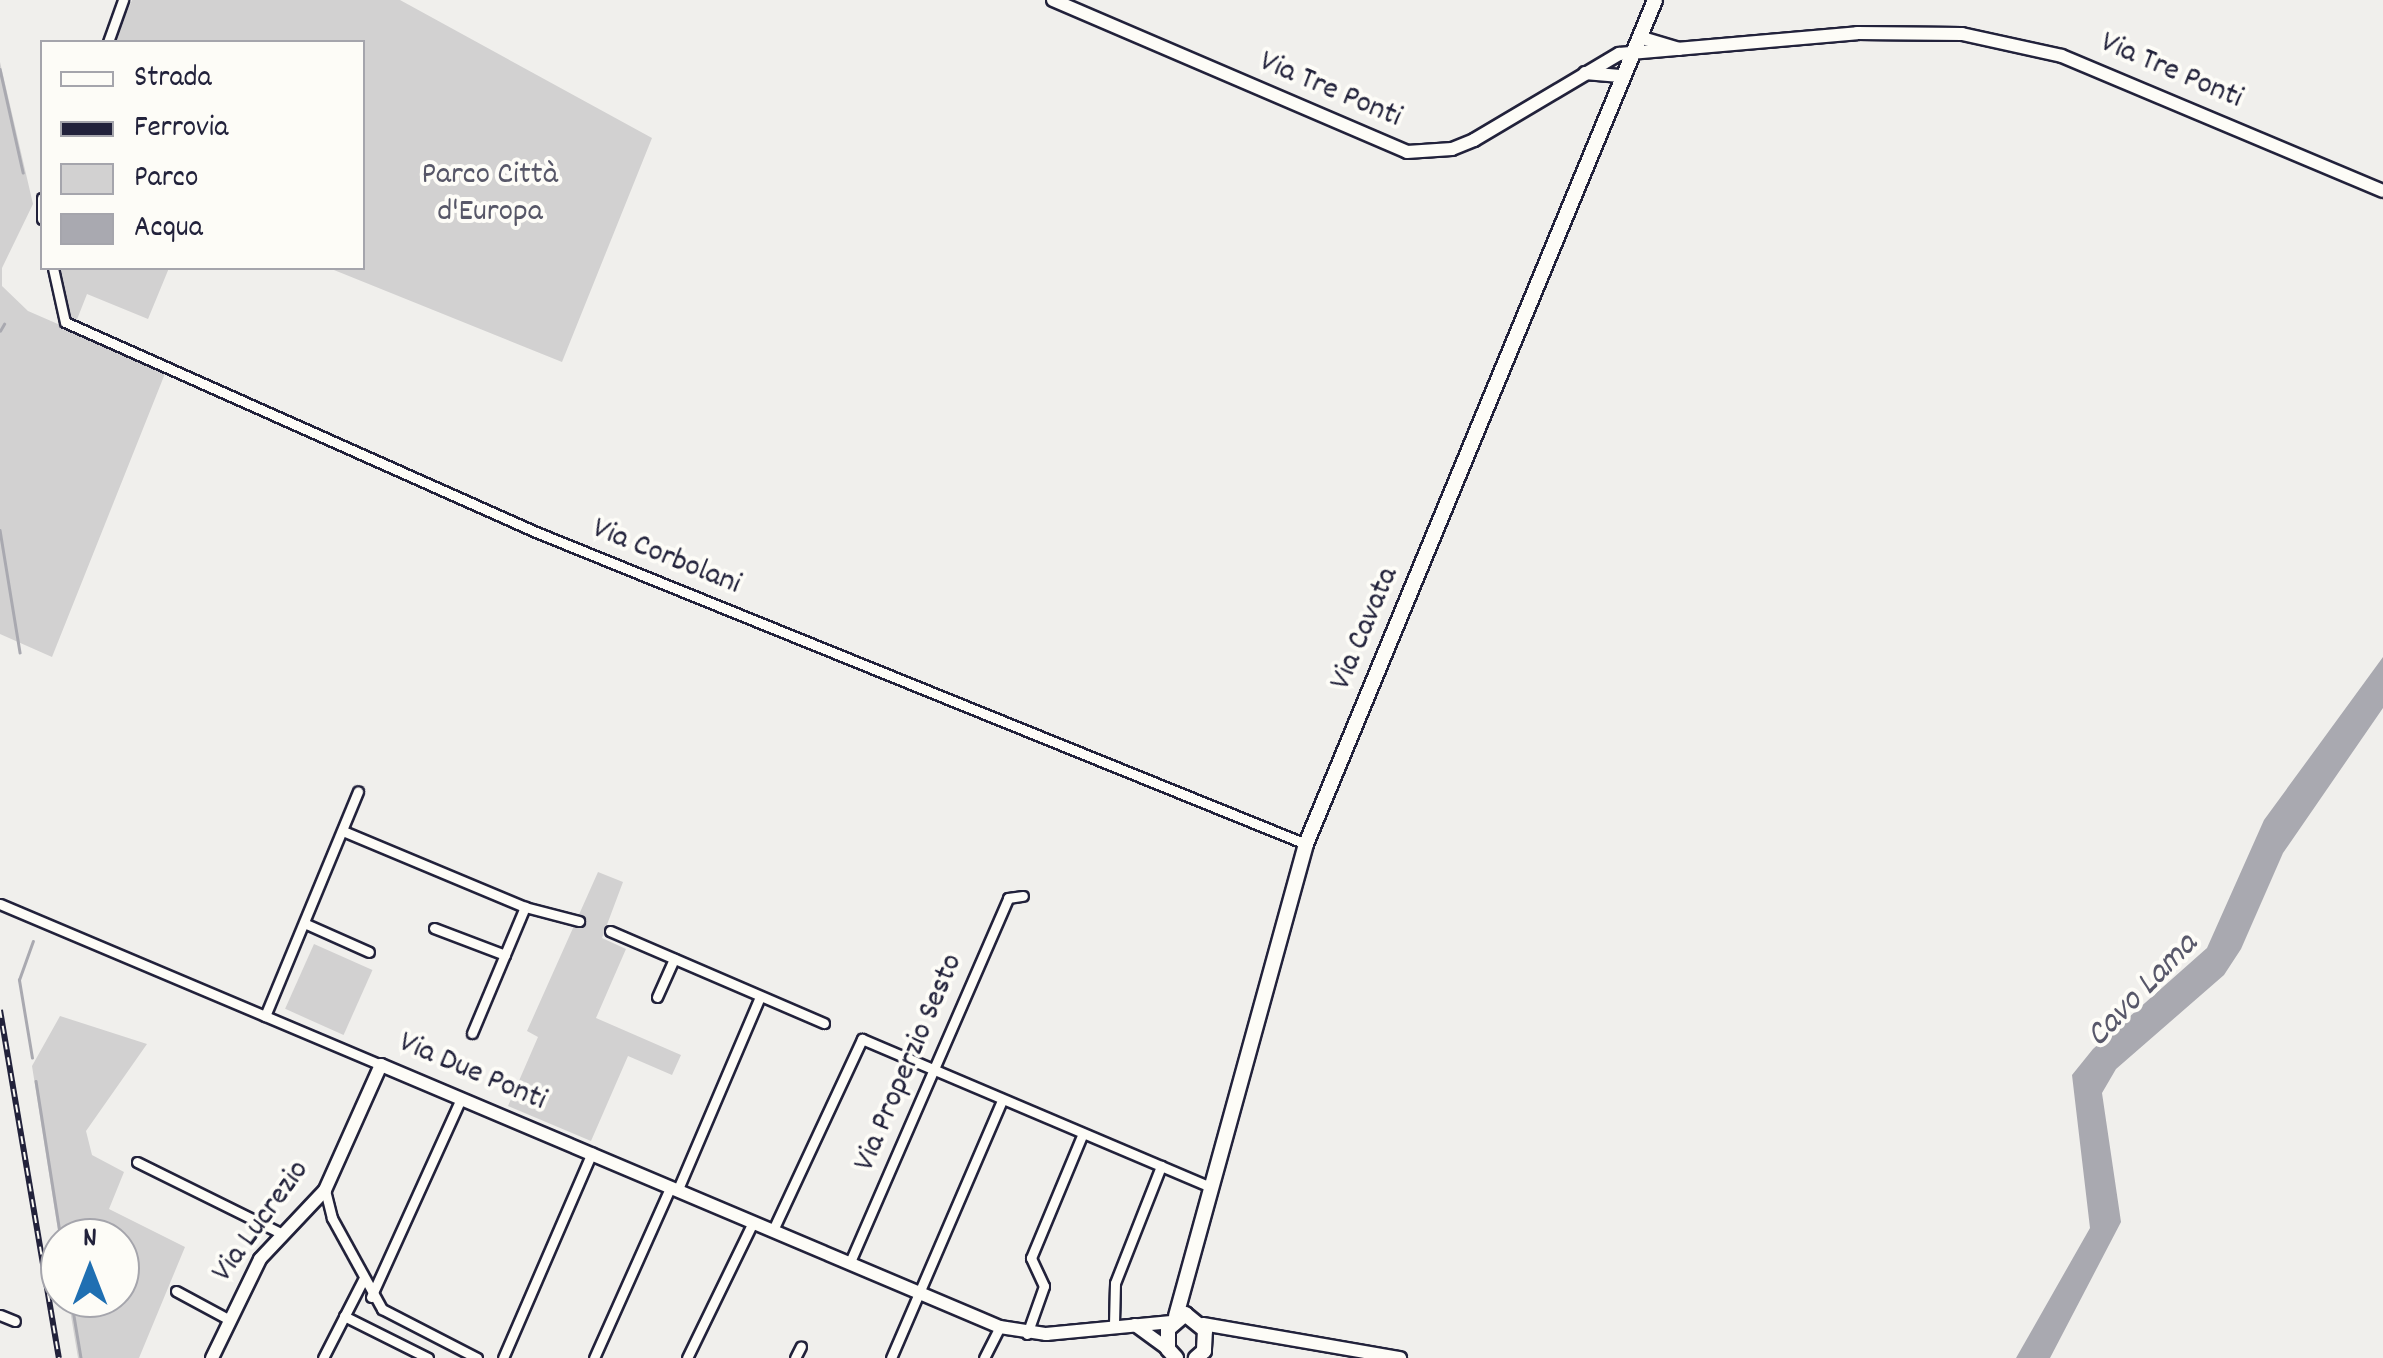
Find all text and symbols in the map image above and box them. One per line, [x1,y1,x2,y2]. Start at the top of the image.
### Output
street label: Via Tre Ponti [2094,25,2248,119]
legend [40,40,365,270]
street label: Via Tre Ponti [1253,44,1407,138]
text: Strada [134,58,212,101]
text: Ferrovia [134,108,228,151]
text: Parco [134,158,198,201]
park label: Parco Città d'Europa [421,158,559,233]
text: Acqua [134,208,203,251]
street label: Via Corbolani [586,511,746,605]
street label: Via Cavata [1323,562,1409,696]
water label: Cavo Lama [2078,925,2208,1057]
street label: Via Properzio Sesto [847,949,973,1177]
street label: Via Due Ponti [392,1025,552,1121]
street label: Via Lucrezio [205,1153,319,1291]
north arrow [40,1218,140,1318]
text: N [83,1220,97,1260]

